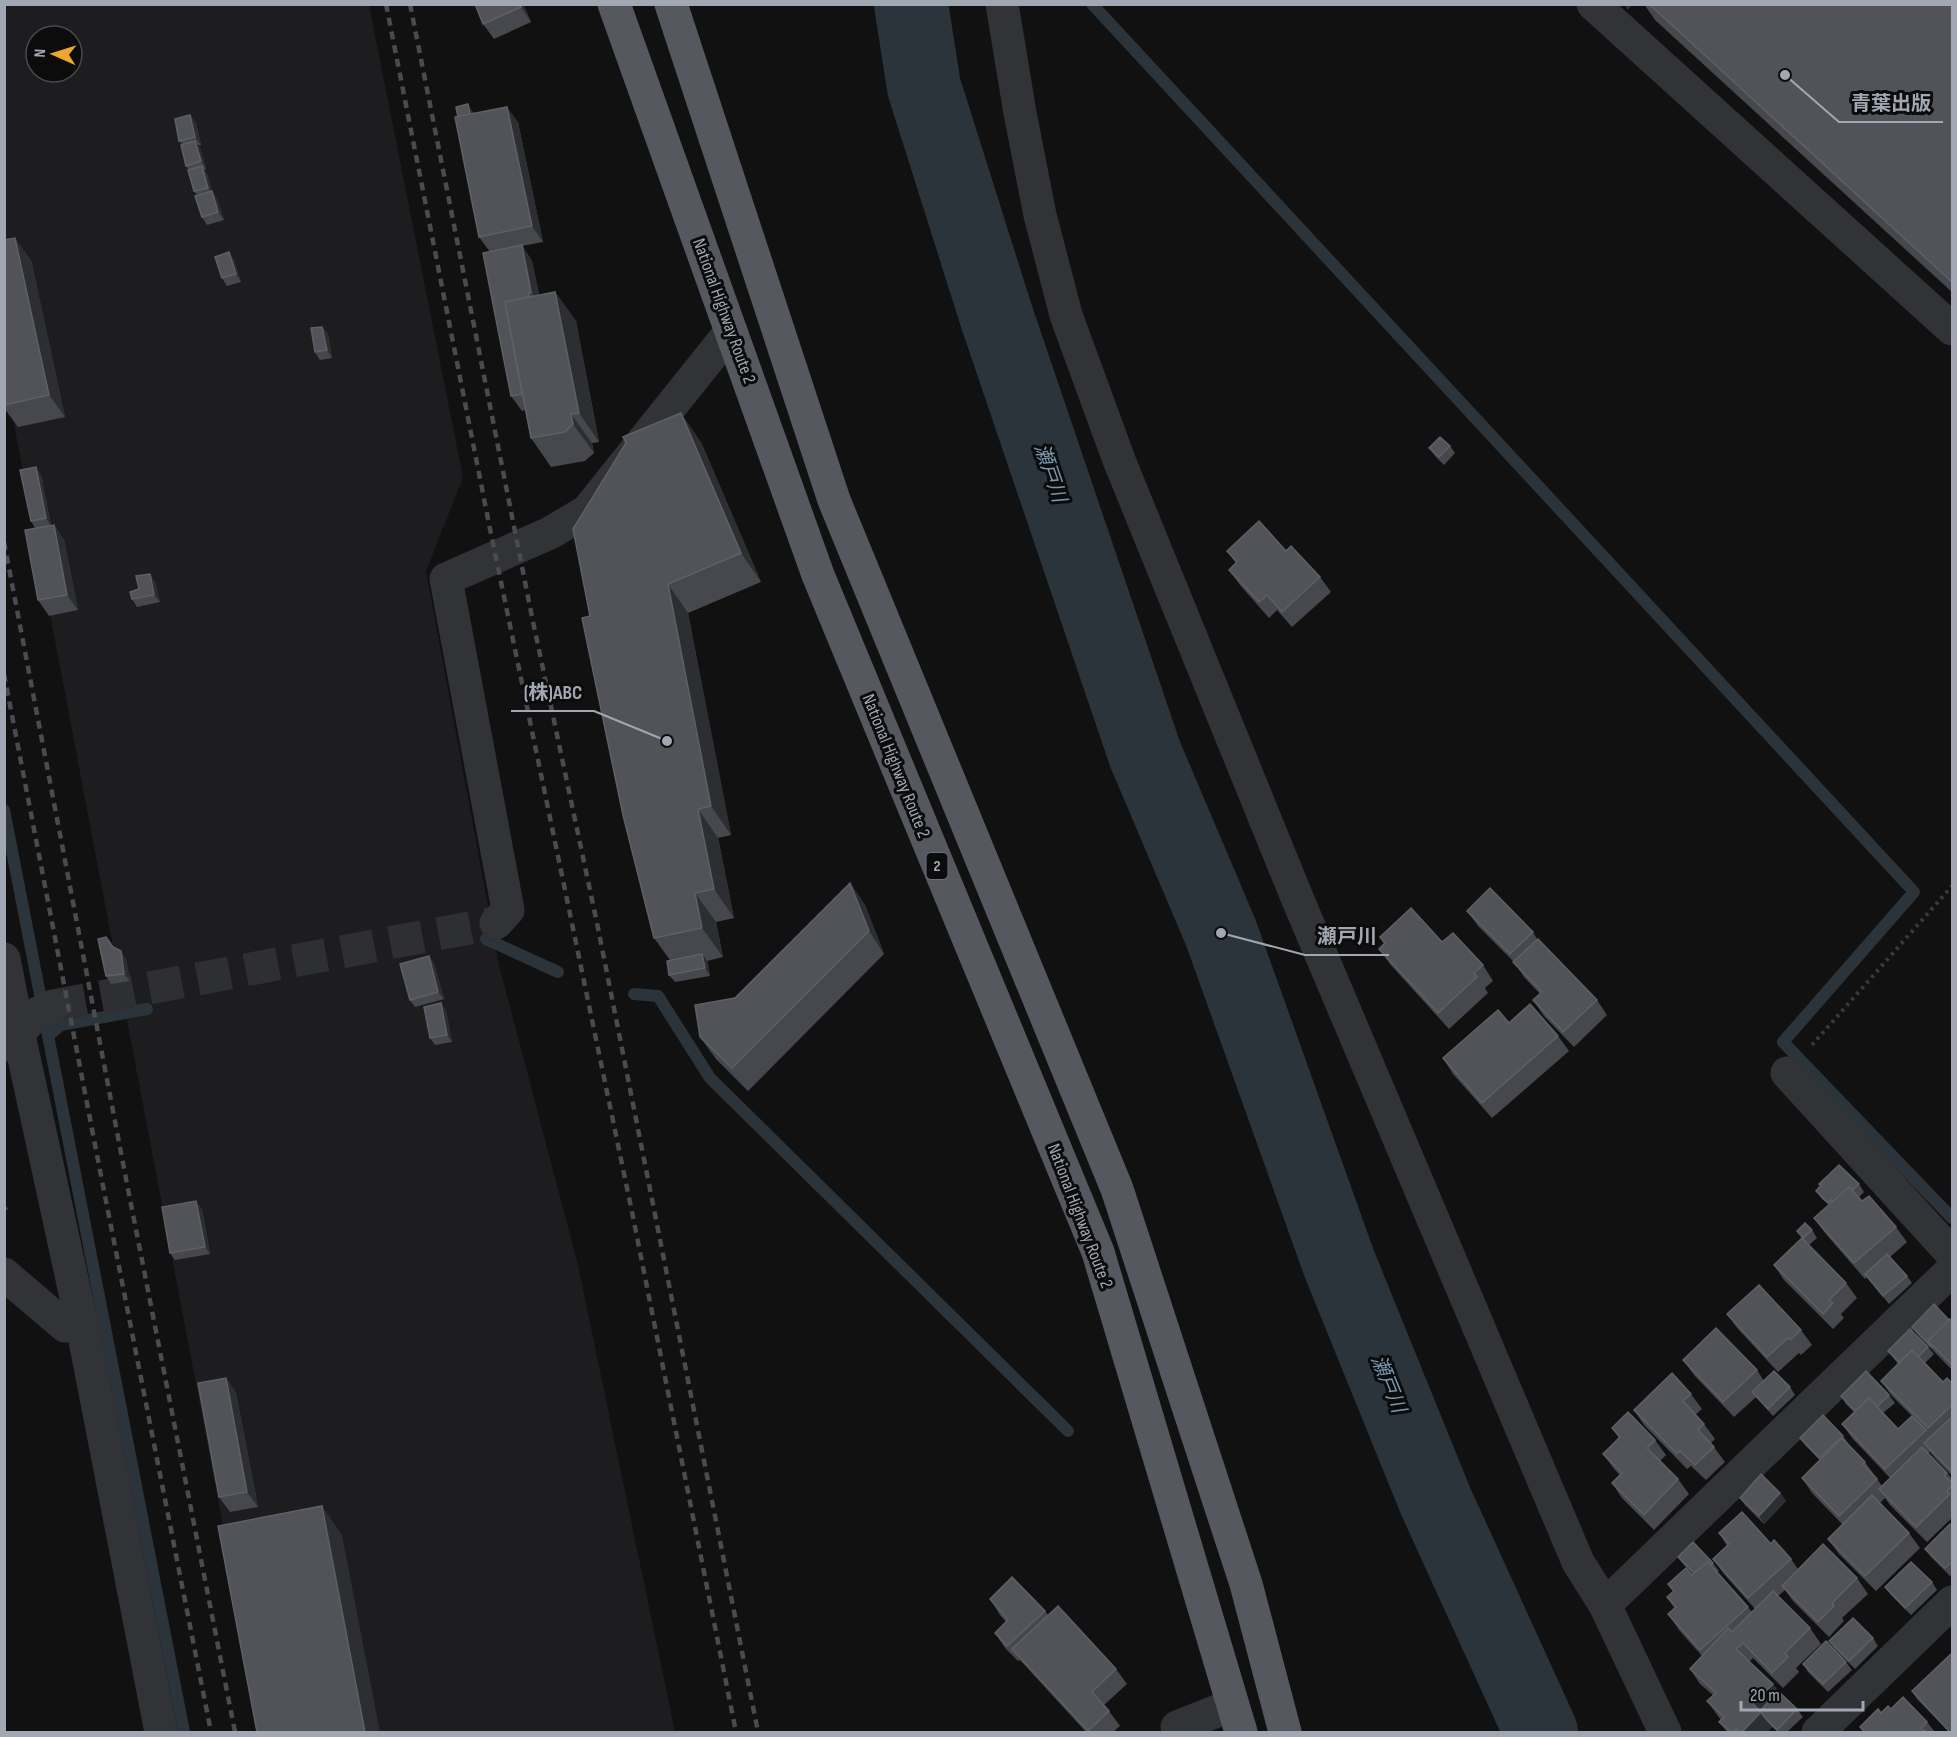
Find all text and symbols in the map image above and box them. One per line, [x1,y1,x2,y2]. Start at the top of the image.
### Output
north arrow [24,24,84,84]
text: N [31,49,50,58]
callout: 青葉出版 [1839,84,1943,122]
text: 青葉出版 [1851,92,1931,116]
street label: National Highway Route 2 [688,235,760,387]
water label: 瀬戸川 [1029,441,1072,507]
callout: (株)ABC [511,673,594,711]
text: (株)ABC [524,681,582,705]
street label: National Highway Route 2 [858,691,934,841]
road number: 2 [926,853,948,879]
callout: 瀬戸川 [1305,917,1389,955]
text: 瀬戸川 [1317,925,1377,949]
street label: National Highway Route 2 [1043,1141,1117,1291]
water label: 瀬戸川 [1366,1352,1411,1418]
scale bar [1741,1674,1862,1712]
text: 20 m [1750,1685,1780,1706]

